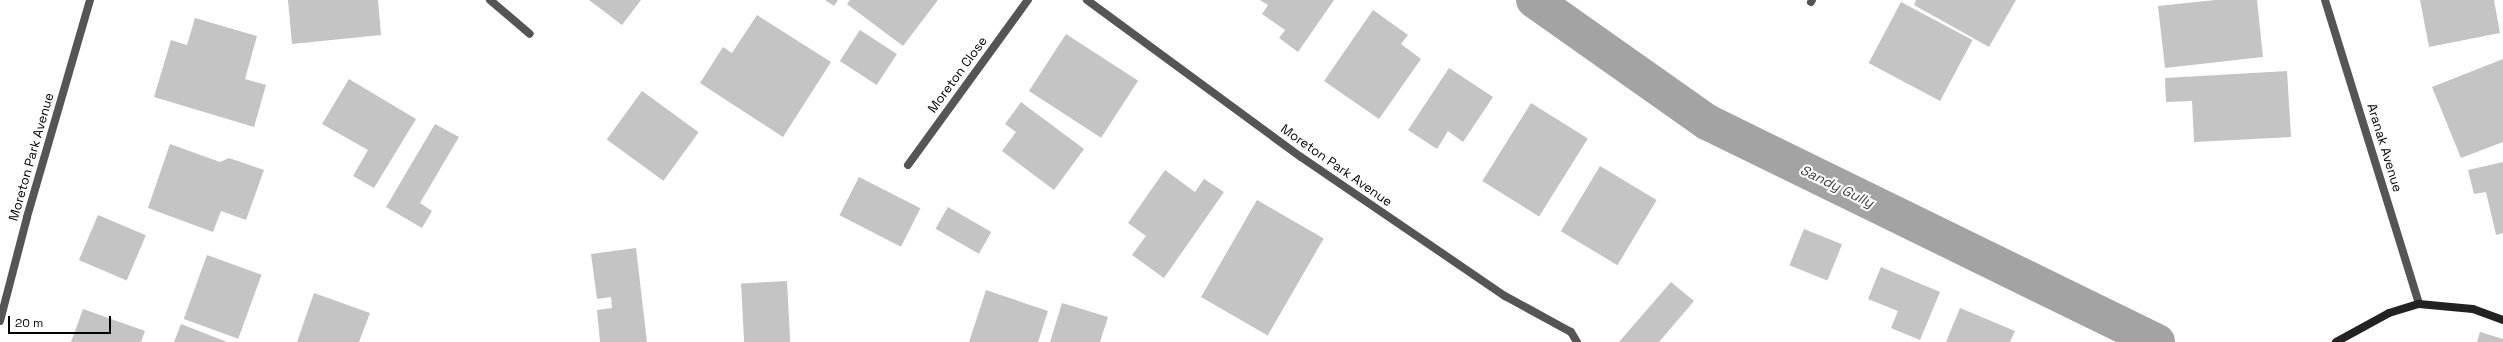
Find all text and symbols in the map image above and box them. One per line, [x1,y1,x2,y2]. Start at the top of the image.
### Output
street label: Moreton Close [925,34,991,116]
street label: Moreton Park Avenue [6,91,58,223]
street label: Aranak Avenue [2363,102,2405,194]
street label: Moreton Park Avenue [1277,122,1395,210]
water label: Sandy Gully [1798,161,1876,211]
scale bar [10,308,113,334]
text: 20 m [15,315,43,331]

